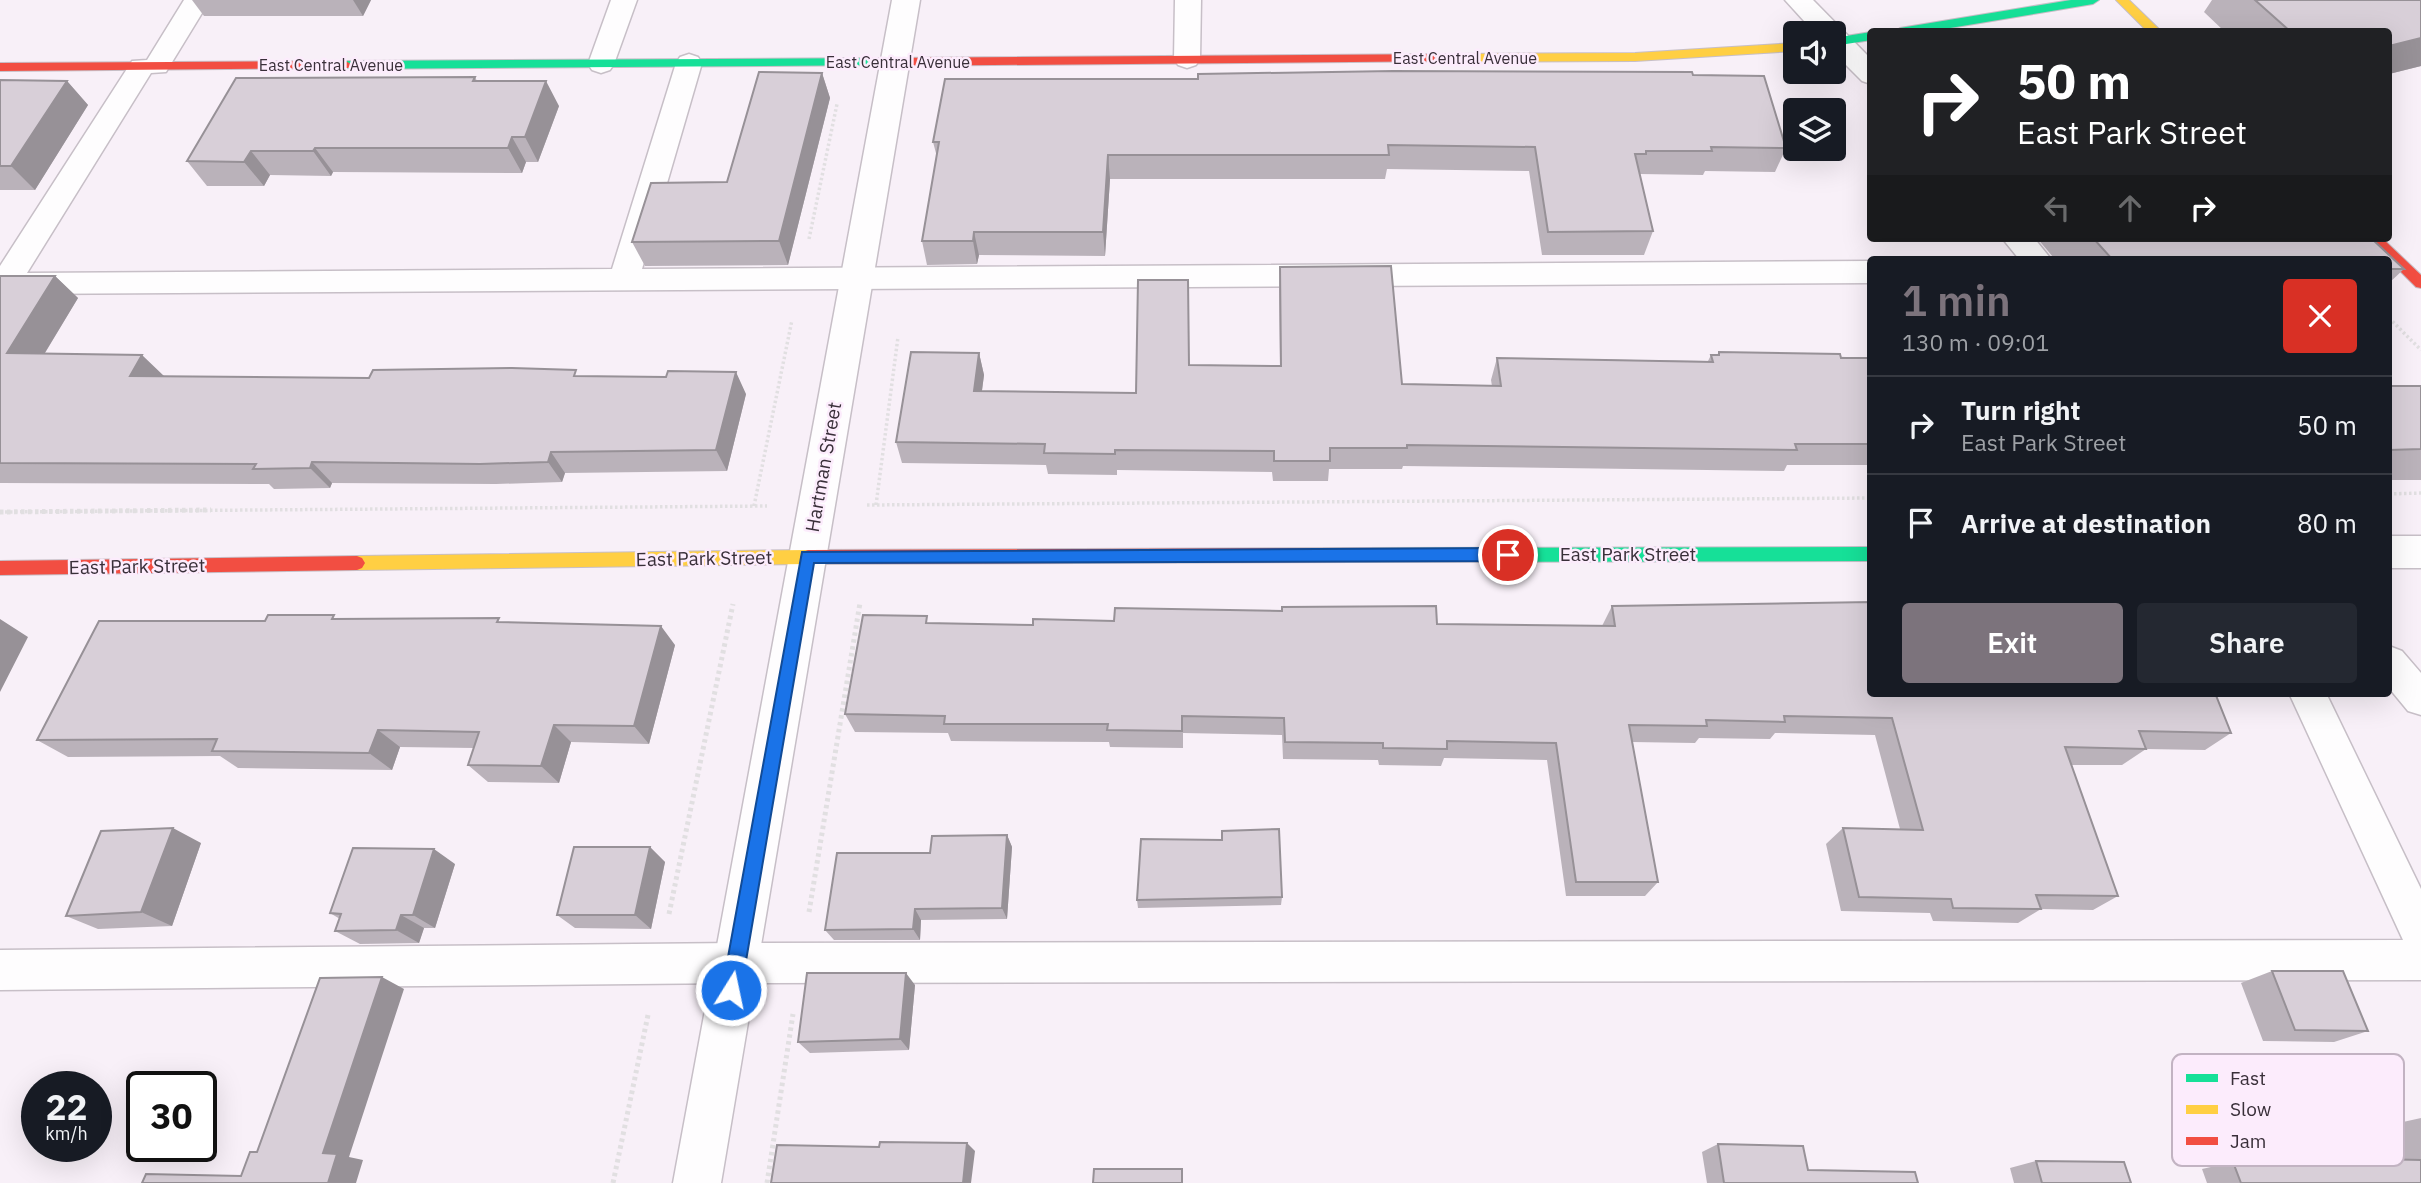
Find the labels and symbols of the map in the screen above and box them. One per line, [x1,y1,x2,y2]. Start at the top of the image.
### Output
street label: East Central Avenue [1393,48,1537,68]
street label: East Central Avenue [826,52,970,72]
street label: East Central Avenue [259,55,403,75]
street label: Hartman Street [800,400,846,534]
pin [1478,525,1538,585]
street label: East Park Street [1560,542,1696,566]
street label: East Park Street [636,545,772,571]
street label: East Park Street [69,553,205,579]
position arrow [694,953,768,1027]
legend [2172,1054,2404,1166]
text: Fast [2230,1066,2266,1090]
speed limit sign: 30 [126,1071,217,1162]
text: Slow [2230,1097,2271,1121]
text: Jam [2230,1129,2266,1153]

